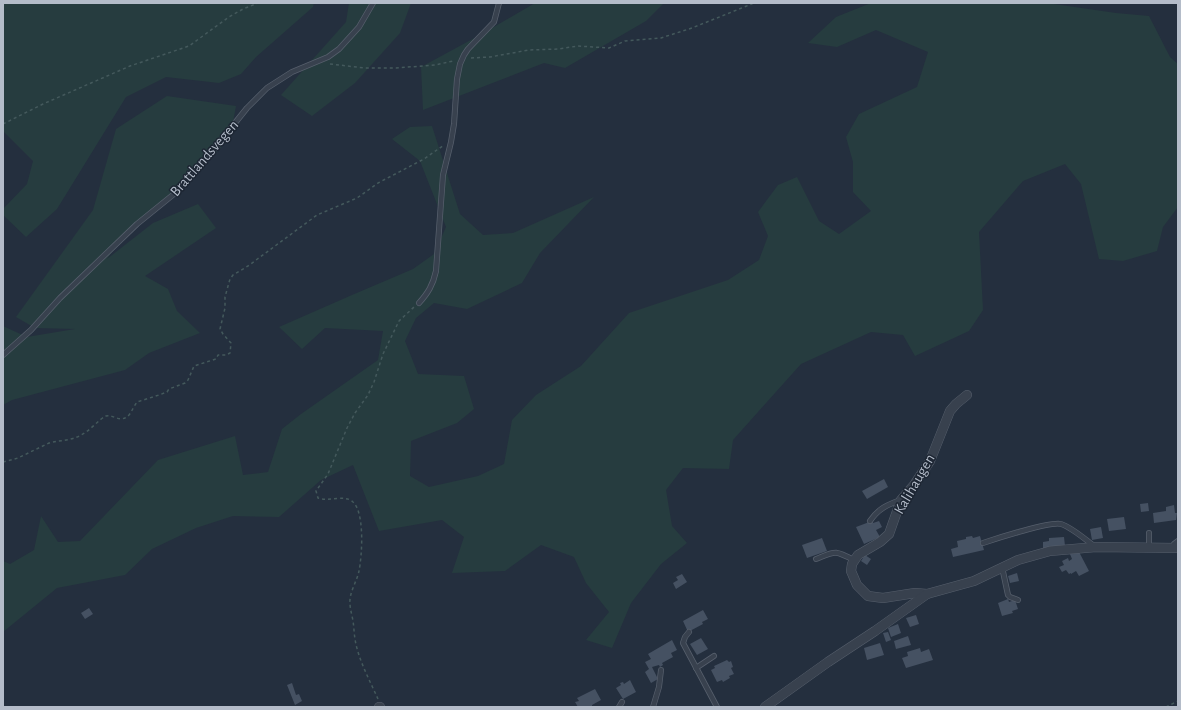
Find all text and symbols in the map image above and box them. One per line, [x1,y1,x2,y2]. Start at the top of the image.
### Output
street label: Brattlandsvegen [167,117,241,199]
street label: Kalihaugen [891,452,938,517]

